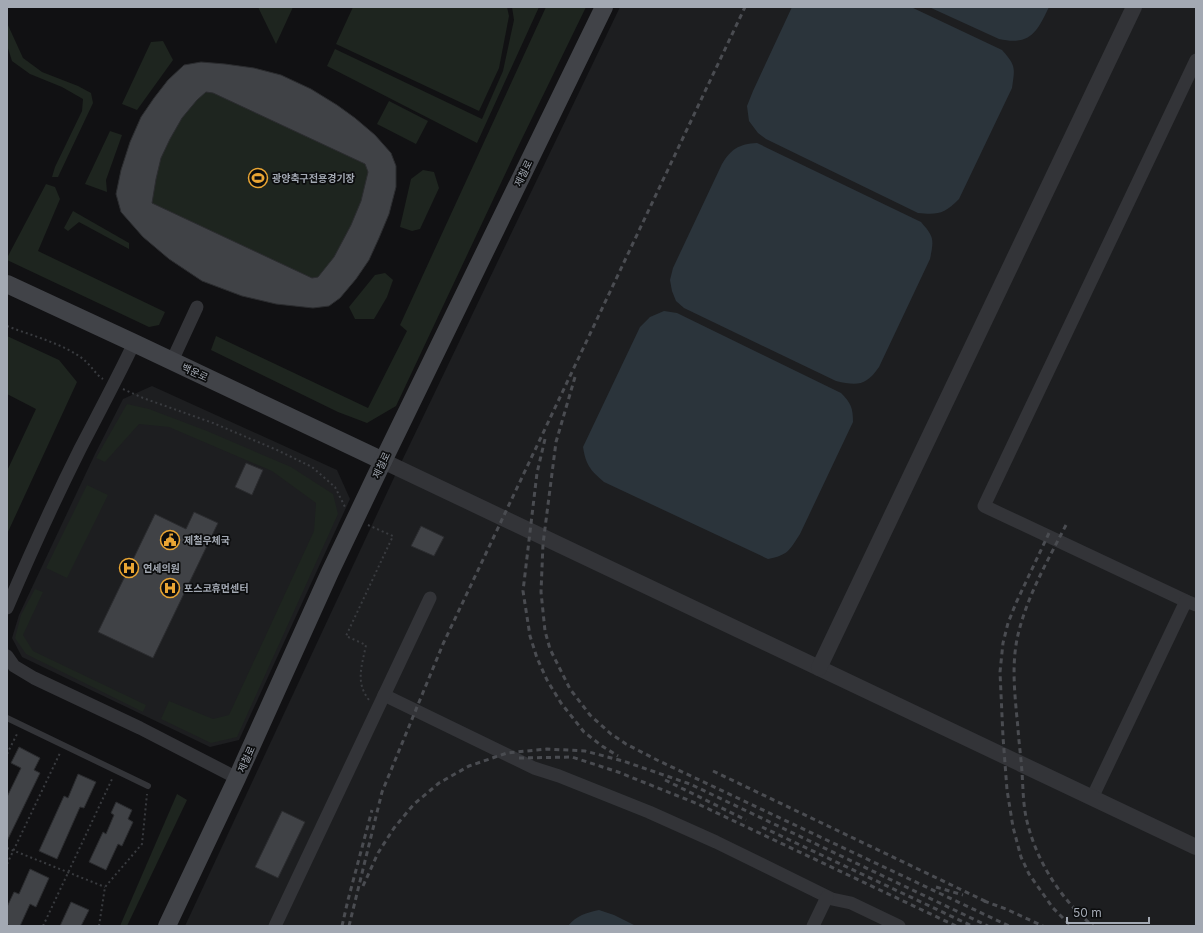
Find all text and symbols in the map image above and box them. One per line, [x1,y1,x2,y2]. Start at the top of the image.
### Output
street label: 제철로 [512,158,534,188]
sports icon: 광양축구전용경기장 [247,167,269,189]
place label: 광양축구전용경기장 [272,172,355,184]
street label: 백운로 [180,361,210,383]
street label: 제철로 [370,450,392,480]
public building icon: 제철우체국 [159,529,181,551]
place label: 제철우체국 [184,534,230,546]
hospital icon: 연세의원 [118,557,140,579]
place label: 연세의원 [143,562,180,574]
hospital icon: 포스코휴먼센터 [159,577,181,599]
place label: 포스코휴먼센터 [184,582,248,594]
street label: 제철로 [235,744,257,774]
scale bar [1067,899,1149,925]
text: 50 m [1073,905,1102,920]

